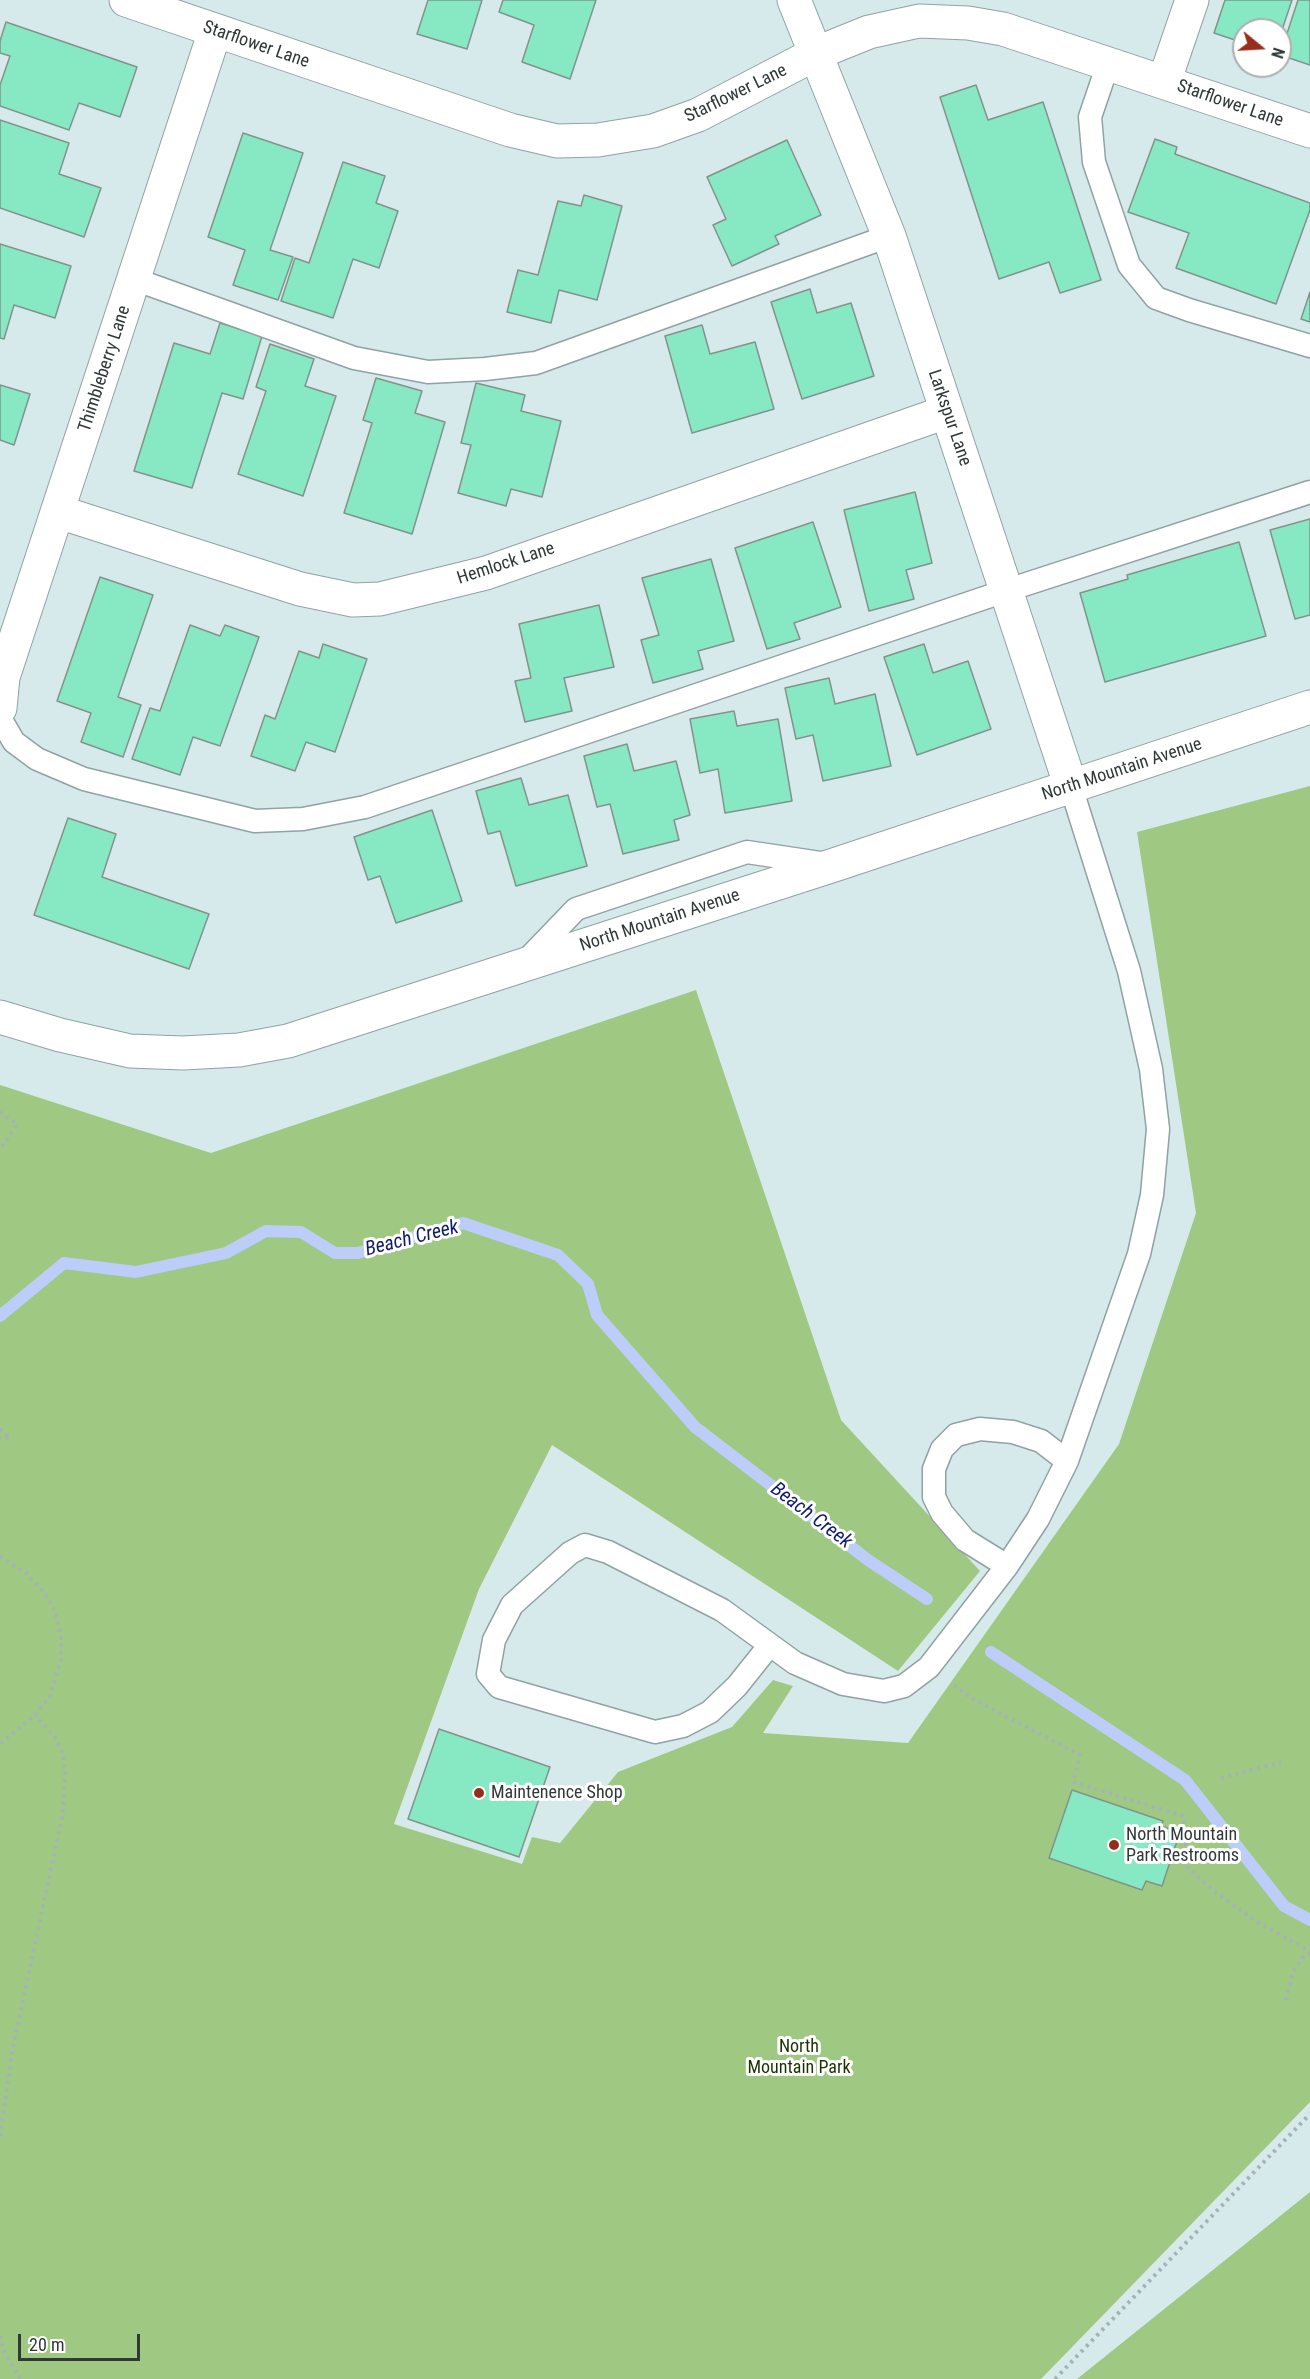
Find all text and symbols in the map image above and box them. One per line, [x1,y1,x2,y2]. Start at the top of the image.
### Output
street label: Starflower Lane [200,17,312,73]
north arrow [1232,18,1292,78]
text: N [1267,45,1288,61]
street label: Starflower Lane [681,60,791,128]
street label: Starflower Lane [1174,76,1286,132]
street label: Thimbleberry Lane [74,303,136,435]
street label: Larkspur Lane [922,367,976,469]
street label: Hemlock Lane [455,538,557,590]
street label: North Mountain Avenue [1039,734,1205,806]
street label: North Mountain Avenue [577,885,743,957]
water label: Beach Creek [363,1216,461,1262]
water label: Beach Creek [766,1478,856,1554]
place label: Maintenence Shop [491,1782,623,1804]
marker: Maintenence Shop [472,1786,486,1800]
place label: North Mountain Park Restrooms [1126,1824,1239,1866]
marker: North Mountain Park Restrooms [1107,1838,1121,1852]
park label: North Mountain Park [747,2036,851,2078]
scale bar [21,2322,142,2360]
text: 20 m [29,2334,64,2355]

